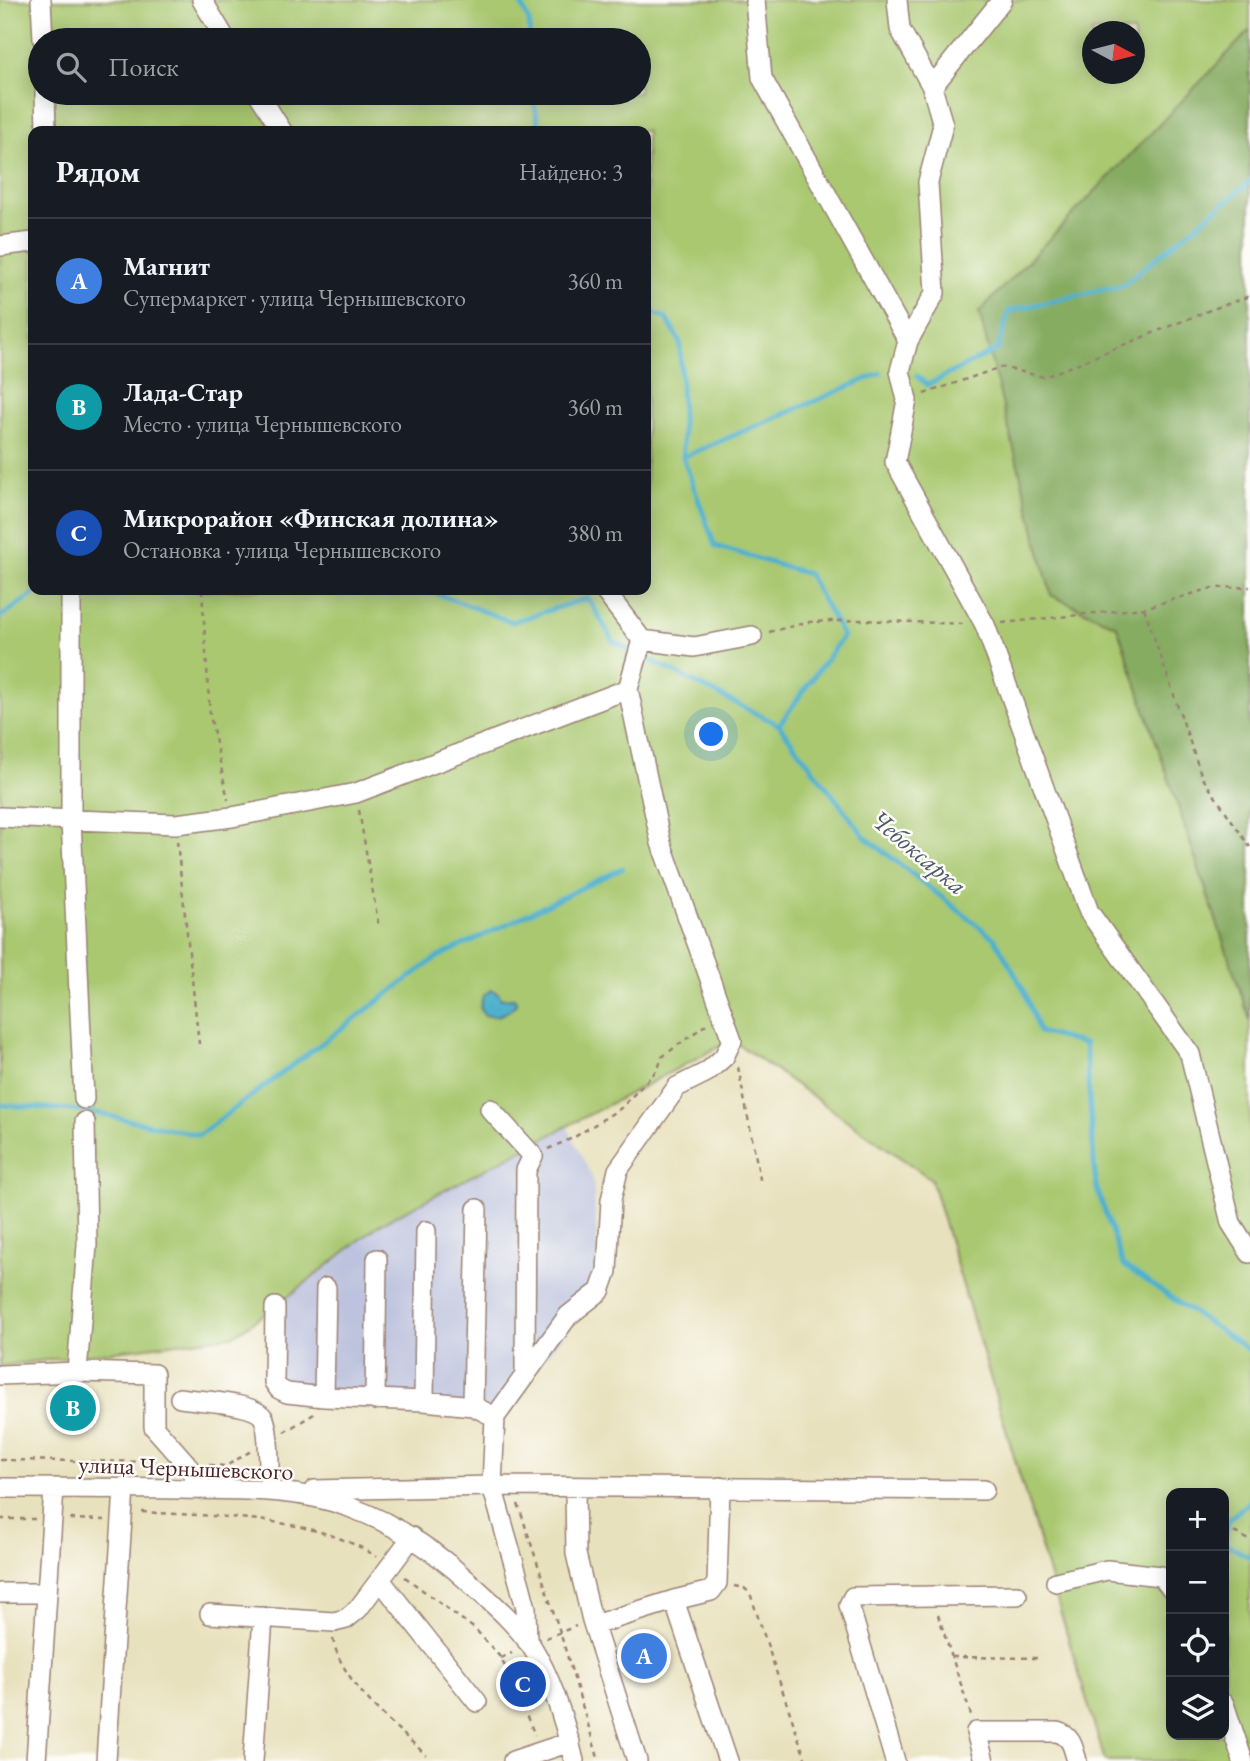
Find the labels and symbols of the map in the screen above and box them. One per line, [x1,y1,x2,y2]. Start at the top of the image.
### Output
north arrow [1082,21,1145,84]
your location [694,717,728,751]
water label: Чебоксарка [864,802,974,902]
pin: B [50,1382,96,1434]
street label: улица Чернышевского [78,1448,294,1487]
pin: A [621,1630,667,1682]
pin: C [500,1658,546,1710]

